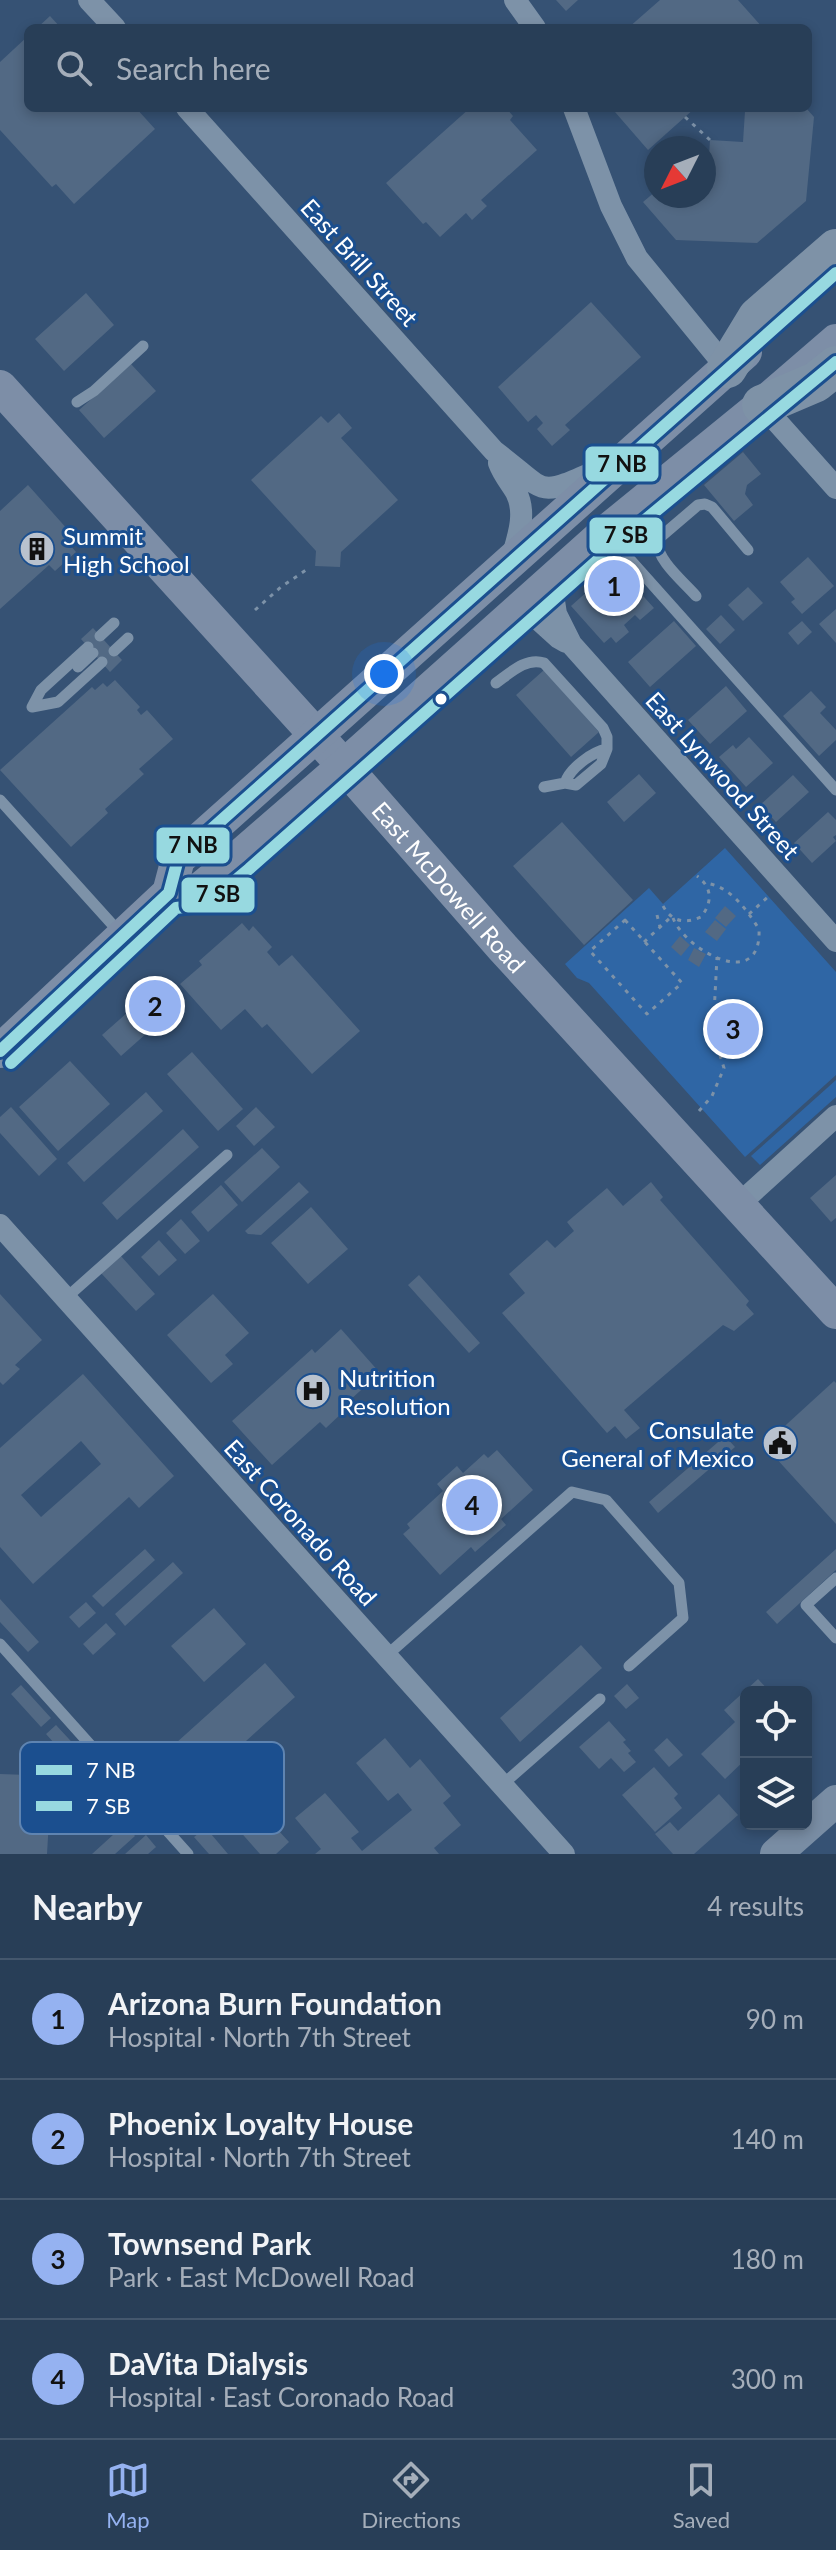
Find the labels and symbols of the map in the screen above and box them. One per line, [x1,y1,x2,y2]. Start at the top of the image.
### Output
north arrow [644,136,716,208]
street label: East Brill Street [295,192,425,332]
line badge: 7 NB [584,445,660,483]
text: 7 NB [597,450,647,477]
line badge: 7 SB [588,516,664,555]
place label: Summit High School [63,521,190,578]
text: 7 SB [604,521,648,548]
building icon: Summit High School [18,530,56,568]
pin: 1 [588,556,640,616]
your location [364,654,404,694]
street label: East Lynwood Street [640,685,806,865]
unlabelled marker [433,691,449,707]
street label: East McDowell Road [367,795,532,978]
line badge: 7 NB [155,826,231,865]
text: 7 NB [168,831,218,858]
line badge: 7 SB [180,876,256,914]
text: 7 SB [196,880,240,907]
pin: 2 [129,976,181,1036]
pin: 3 [707,999,759,1059]
place label: Nutrition Resolution [339,1363,451,1420]
hospital icon: Nutrition Resolution [294,1372,332,1410]
place label: Consulate General of Mexico [561,1415,754,1472]
public building icon: Consulate General of Mexico [761,1424,799,1462]
street label: East Coronado Road [219,1433,383,1611]
pin: 4 [446,1475,498,1535]
legend [20,1742,284,1834]
text: 7 NB [86,1756,135,1783]
text: 7 SB [86,1792,131,1819]

